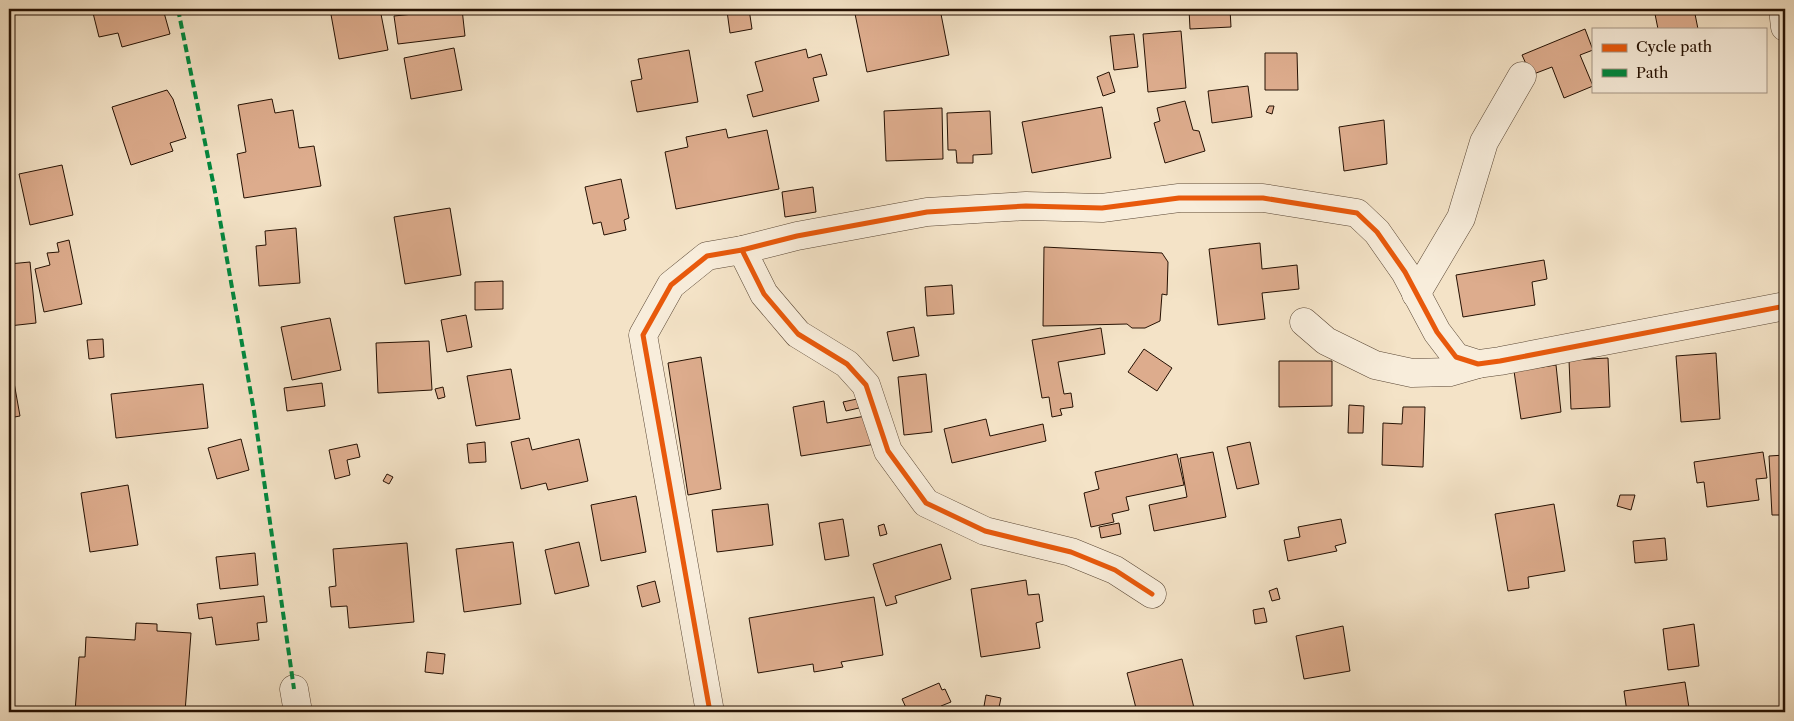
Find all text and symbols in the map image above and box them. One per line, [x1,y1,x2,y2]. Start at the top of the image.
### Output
legend [1592,28,1766,92]
text: Cycle path [1636,37,1713,56]
text: Path [1636,63,1669,82]

